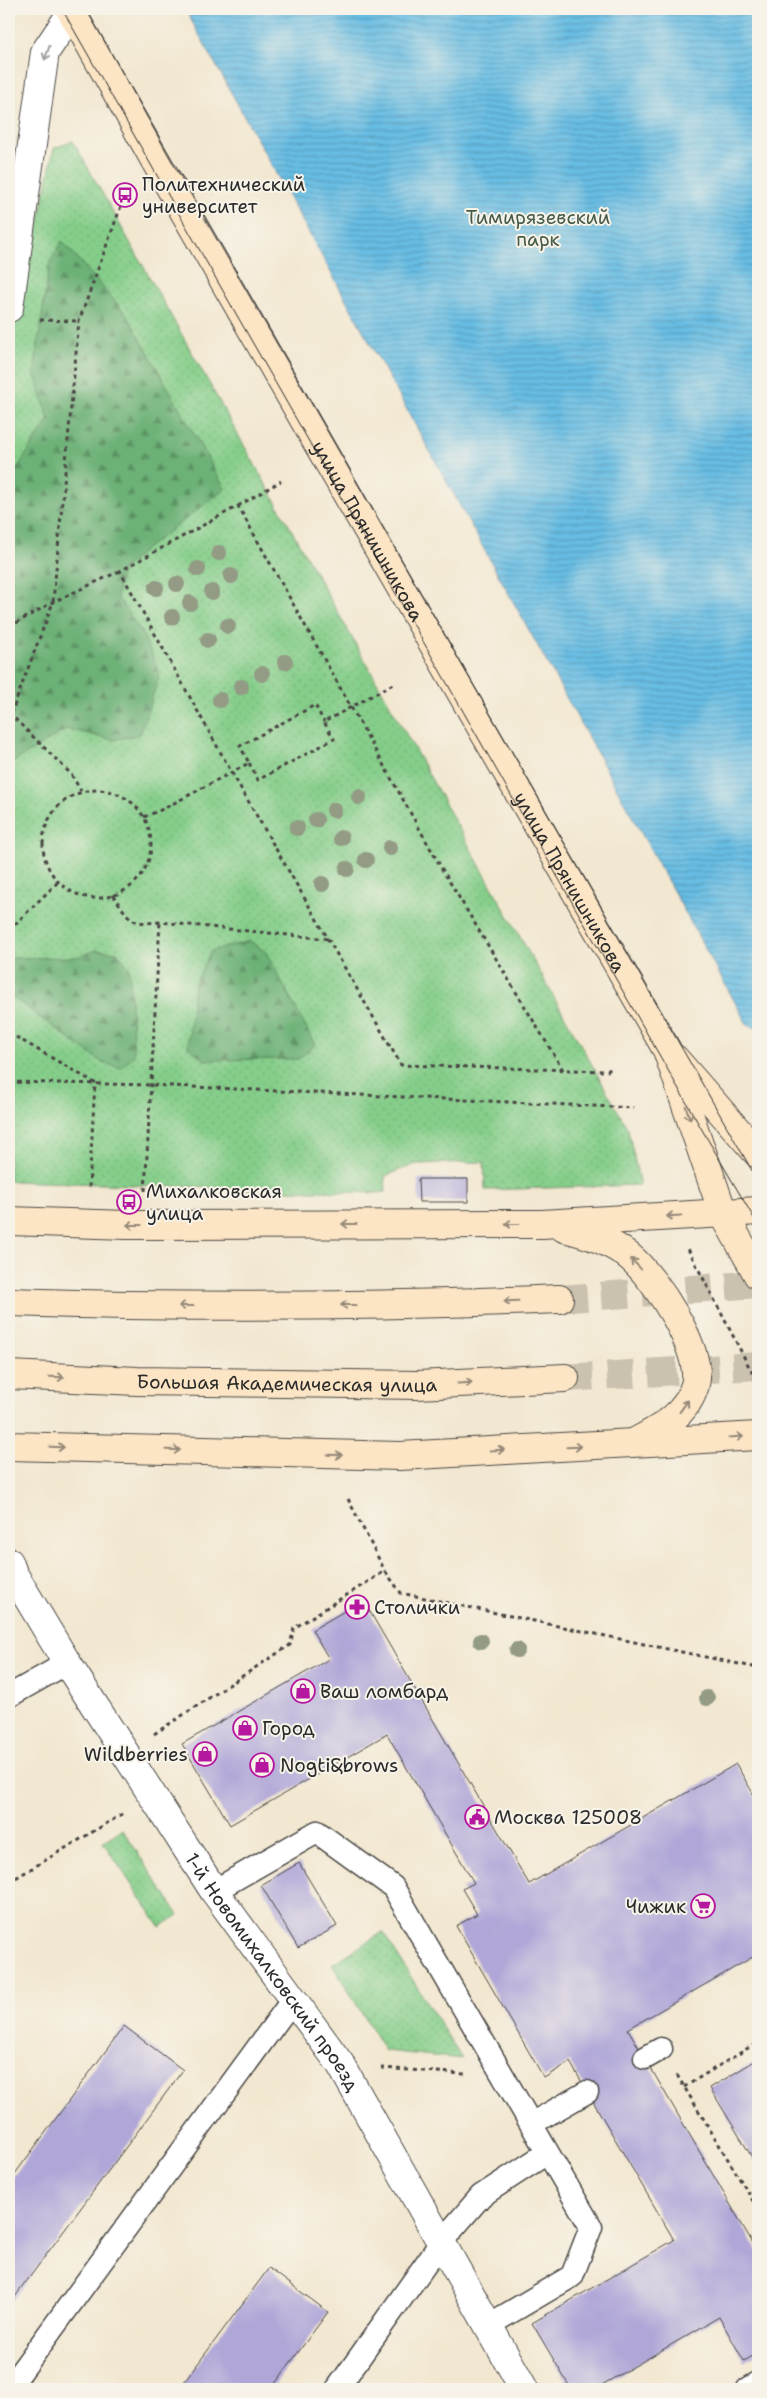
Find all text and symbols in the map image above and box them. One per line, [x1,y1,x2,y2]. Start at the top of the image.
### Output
one-way arrow [41,45,51,61]
place label: Политехнический университет [142,172,305,219]
bus stop icon: Политехнический университет [112,182,138,208]
park label: Тимирязевский парк [466,205,610,252]
street label: улица Прянишникова [306,436,430,626]
street label: улица Прянишникова [508,787,632,977]
one-way arrow [684,1105,694,1121]
place label: Михалковская улица [146,1179,282,1226]
bus stop icon: Михалковская улица [116,1189,142,1215]
one-way arrow [666,1212,682,1221]
one-way arrow [341,1219,358,1229]
one-way arrow [504,1219,520,1229]
one-way arrow [126,1220,142,1230]
one-way arrow [630,1258,643,1270]
one-way arrow [503,1297,519,1306]
one-way arrow [341,1300,357,1310]
one-way arrow [178,1301,194,1311]
street label: Большая Академическая улица [137,1369,438,1398]
one-way arrow [49,1373,65,1382]
one-way arrow [457,1378,473,1387]
one-way arrow [679,1399,689,1413]
one-way arrow [728,1433,744,1442]
one-way arrow [566,1442,582,1451]
one-way arrow [49,1443,65,1452]
one-way arrow [164,1446,180,1455]
one-way arrow [489,1446,505,1455]
one-way arrow [327,1450,343,1459]
pharmacy icon: Столички [344,1594,370,1620]
place label: Столички [374,1595,460,1620]
shop icon: Ваш ломбард [290,1678,316,1704]
place label: Ваш ломбард [320,1679,448,1704]
shop icon: Город [232,1715,258,1741]
place label: Город [262,1716,315,1741]
shop icon: Wildberries [192,1741,218,1767]
place label: Wildberries [84,1742,188,1767]
shop icon: Nogti&brows [249,1752,275,1778]
place label: Nogti&brows [280,1753,398,1778]
public building icon: Москва 125008 [464,1804,490,1830]
place label: Москва 125008 [494,1805,642,1830]
street label: 1-й Новомихалковский проезд [179,1848,365,2096]
supermarket icon: Чижик [690,1893,716,1919]
place label: Чижик [626,1894,686,1919]

